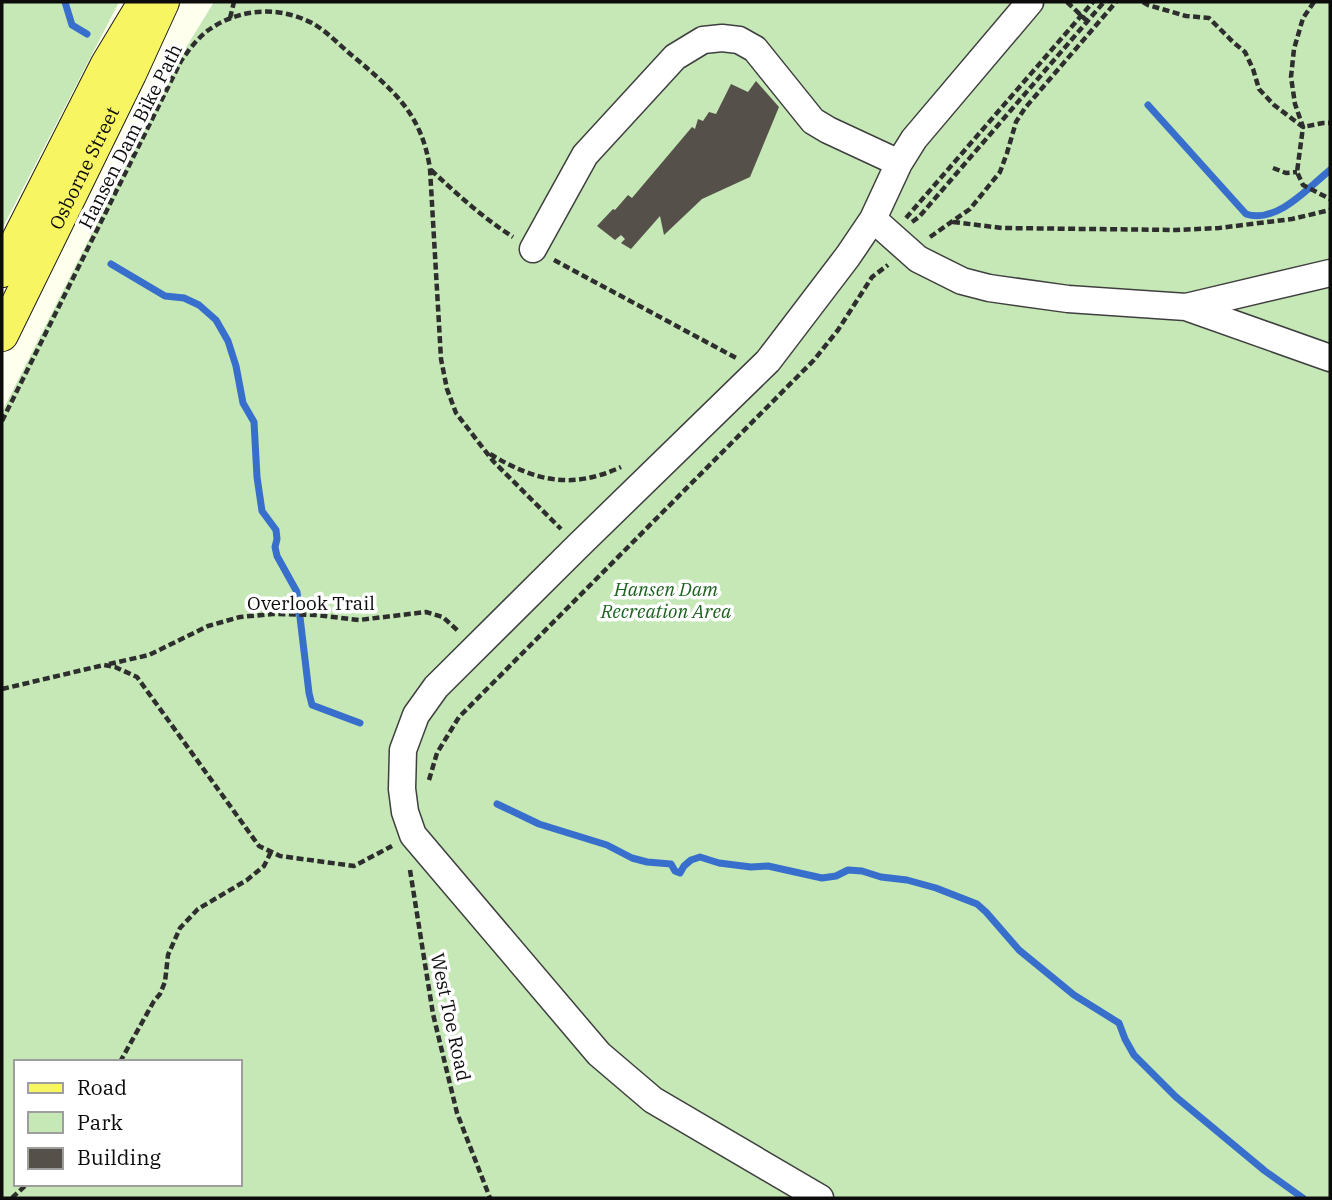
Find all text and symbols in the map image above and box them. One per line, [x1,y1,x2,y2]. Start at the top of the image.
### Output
street label: Hansen Dam Bike Path [73,39,187,232]
street label: Osborne Street [44,102,124,233]
park label: Hansen Dam Recreation Area [600,577,732,623]
street label: Overlook Trail [247,591,375,615]
street label: West Toe Road [426,951,476,1083]
legend [14,1060,242,1186]
text: Road [77,1073,127,1101]
text: Park [77,1108,124,1136]
text: Building [77,1143,162,1171]

